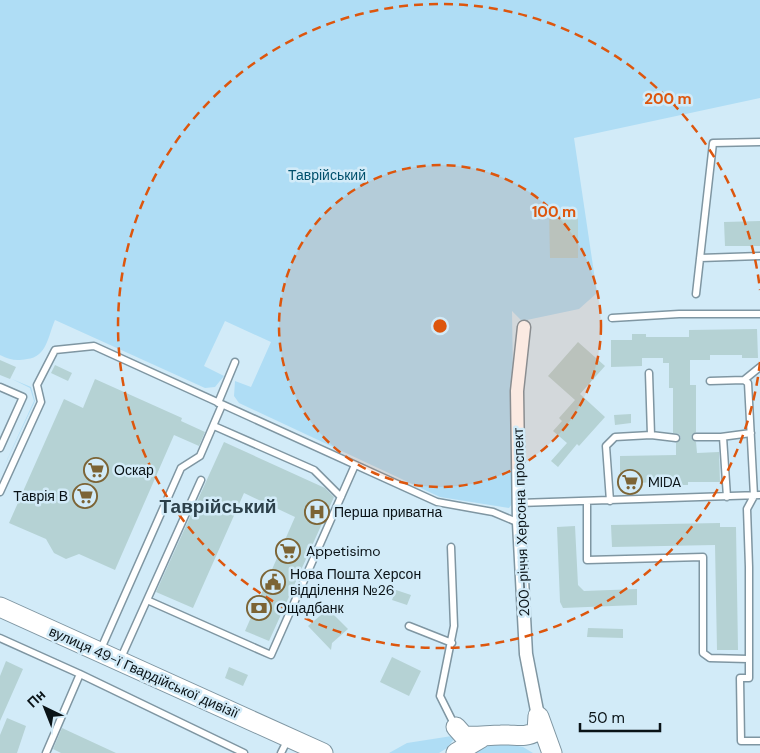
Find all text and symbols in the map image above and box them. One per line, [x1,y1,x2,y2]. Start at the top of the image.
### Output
text: 200 m [644,89,692,109]
park label: Таврійський [288,166,366,184]
text: 100 m [532,202,576,222]
centre of rings [431,317,449,335]
street label: 200-річчя Херсона проспект [509,427,533,617]
supermarket icon: Оскар [83,457,109,483]
place label: Оскар [114,461,154,479]
supermarket icon: MIDA [617,469,643,495]
place label: MIDA [648,473,681,491]
supermarket icon: Таврія В [72,483,98,509]
place label: Таврія В [13,487,68,505]
district label: Таврійський [159,494,277,519]
hospital icon: Перша приватна [304,499,330,525]
place label: Перша приватна [334,503,442,521]
supermarket icon: Appetisimo [275,538,301,564]
place label: Appetisimo [306,542,381,560]
place label: Нова Пошта Херсон відділення №26 [290,565,421,599]
public building icon: Нова Пошта Херсон відділення №26 [260,569,286,595]
bank icon: Ощадбанк [246,595,272,621]
place label: Ощадбанк [276,599,345,617]
street label: вулиця 49-ї Гвардійської дивізії [46,622,242,722]
north arrow [20,683,70,733]
text: Пн [23,686,49,711]
scale bar [580,700,660,732]
text: 50 m [588,708,625,728]

